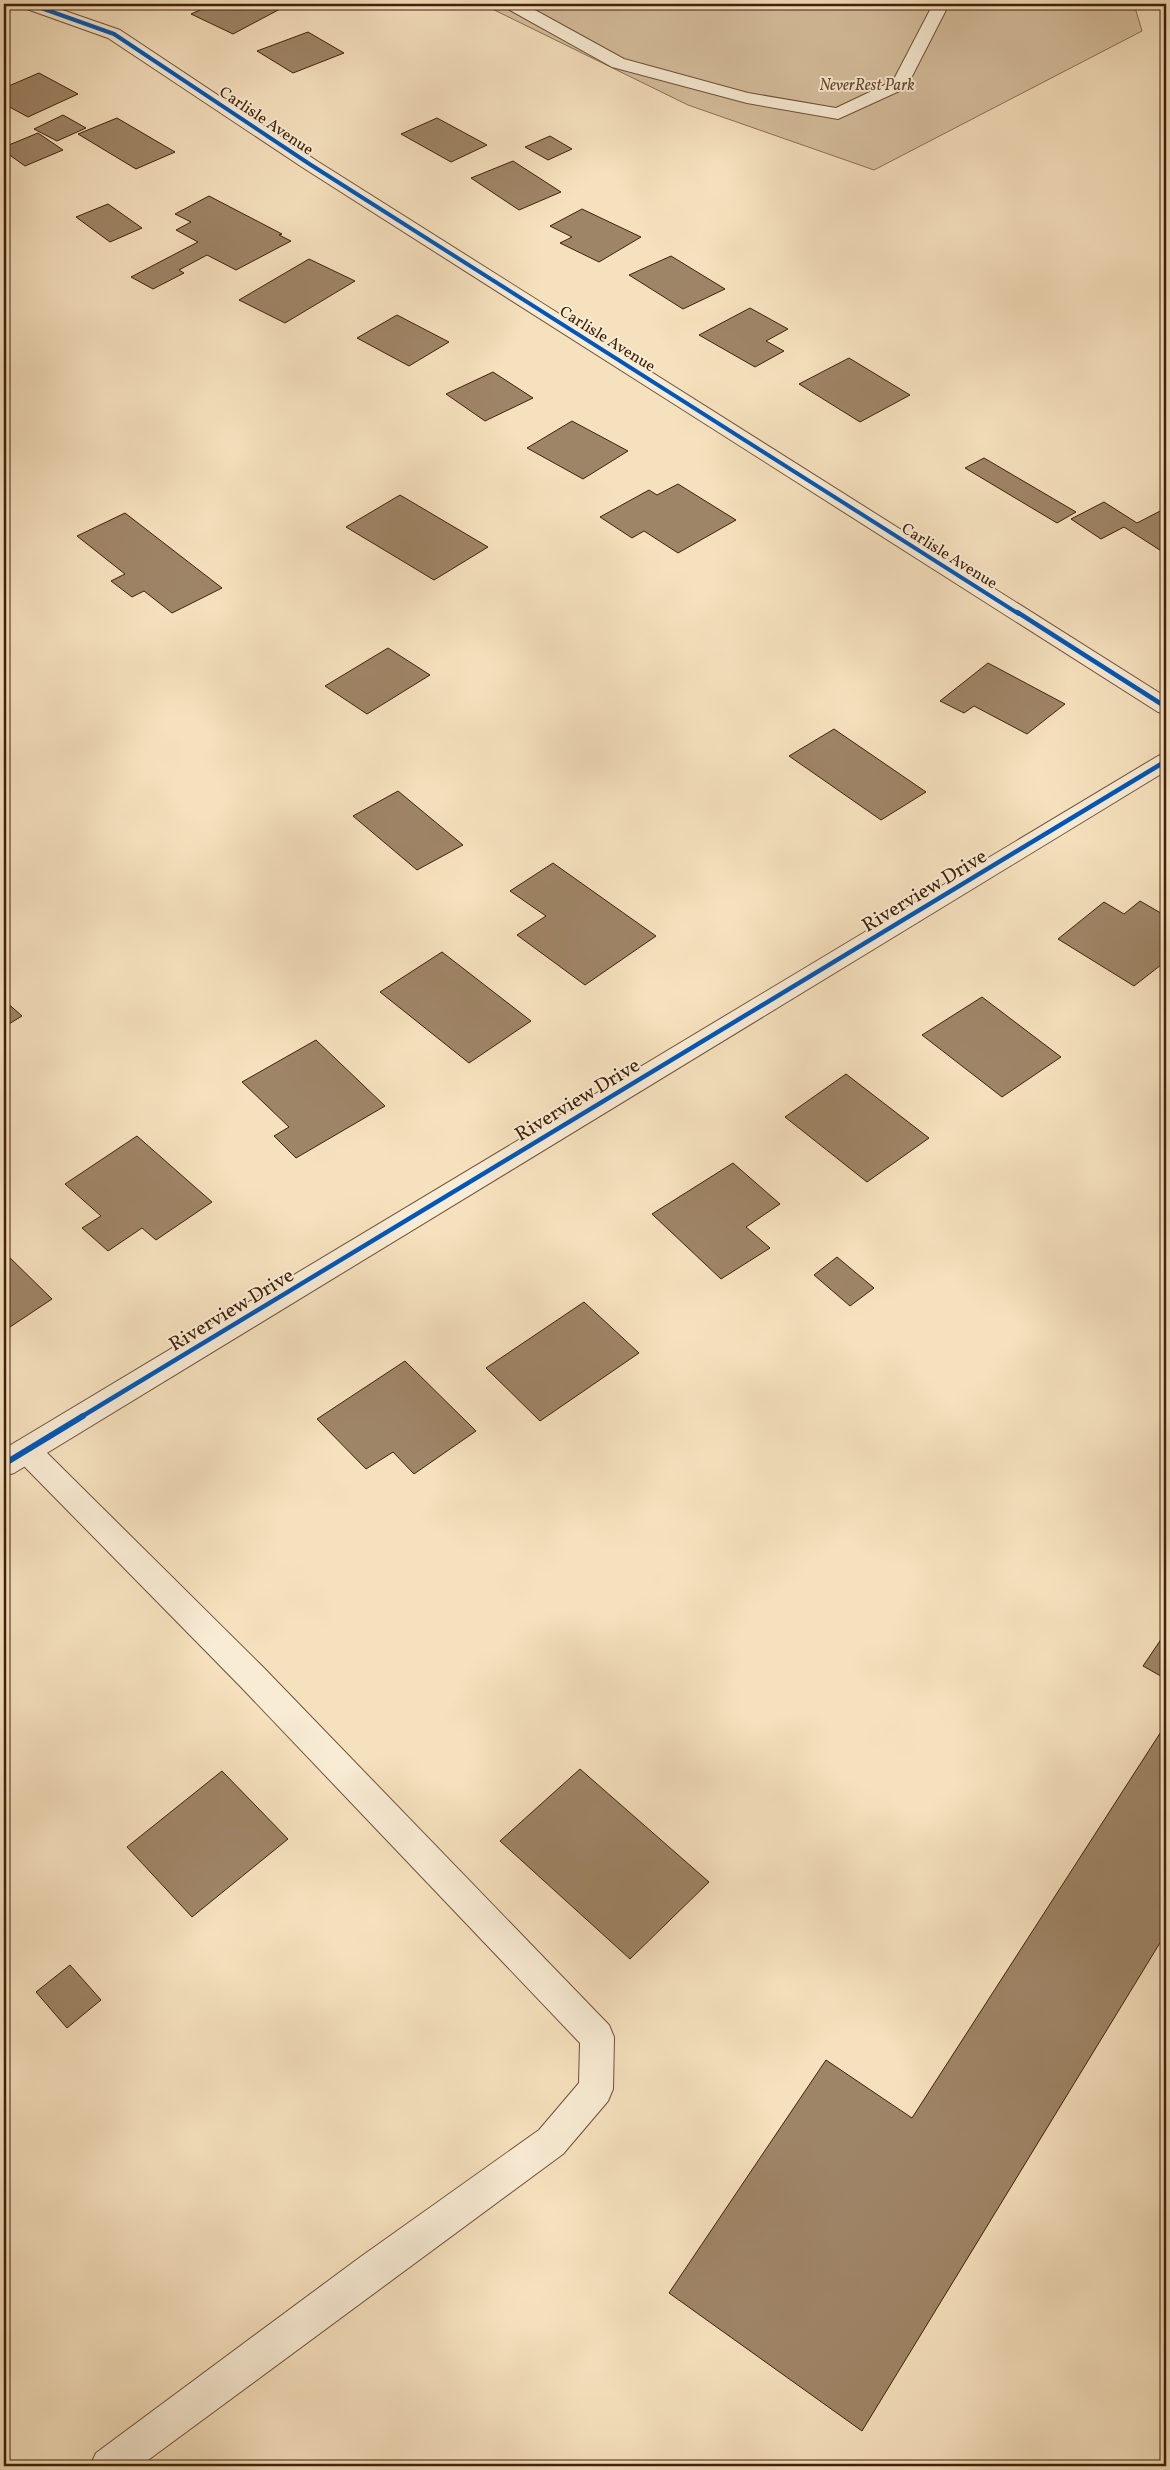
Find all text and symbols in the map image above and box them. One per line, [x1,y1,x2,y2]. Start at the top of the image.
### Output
park label: NeverRest Park [819,75,915,97]
street label: Carlisle Avenue [214,82,317,161]
street label: Carlisle Avenue [555,301,659,378]
street label: Carlisle Avenue [897,518,1001,595]
street label: Riverview Drive [857,843,993,940]
street label: Riverview Drive [510,1052,646,1149]
street label: Riverview Drive [164,1262,300,1359]

